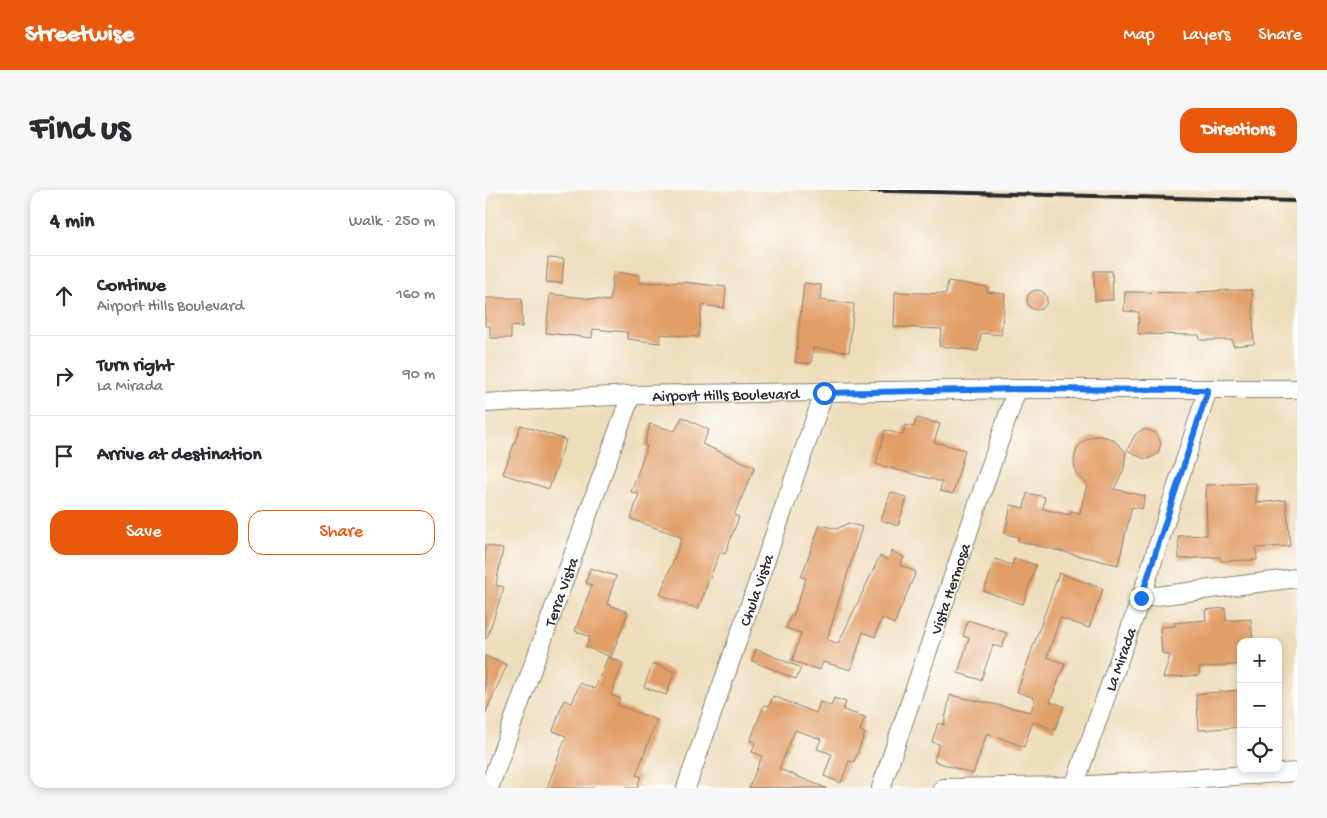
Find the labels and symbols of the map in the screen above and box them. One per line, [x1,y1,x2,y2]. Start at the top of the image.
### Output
route start [813,382,836,405]
street label: Airport Hills Boulevard [652,386,801,408]
street label: Vista Hermosa [928,540,977,638]
street label: Chula Vista [737,551,780,629]
street label: Terra Vista [542,554,585,631]
route end [1130,587,1153,610]
street label: La Mirada [1103,625,1143,694]

